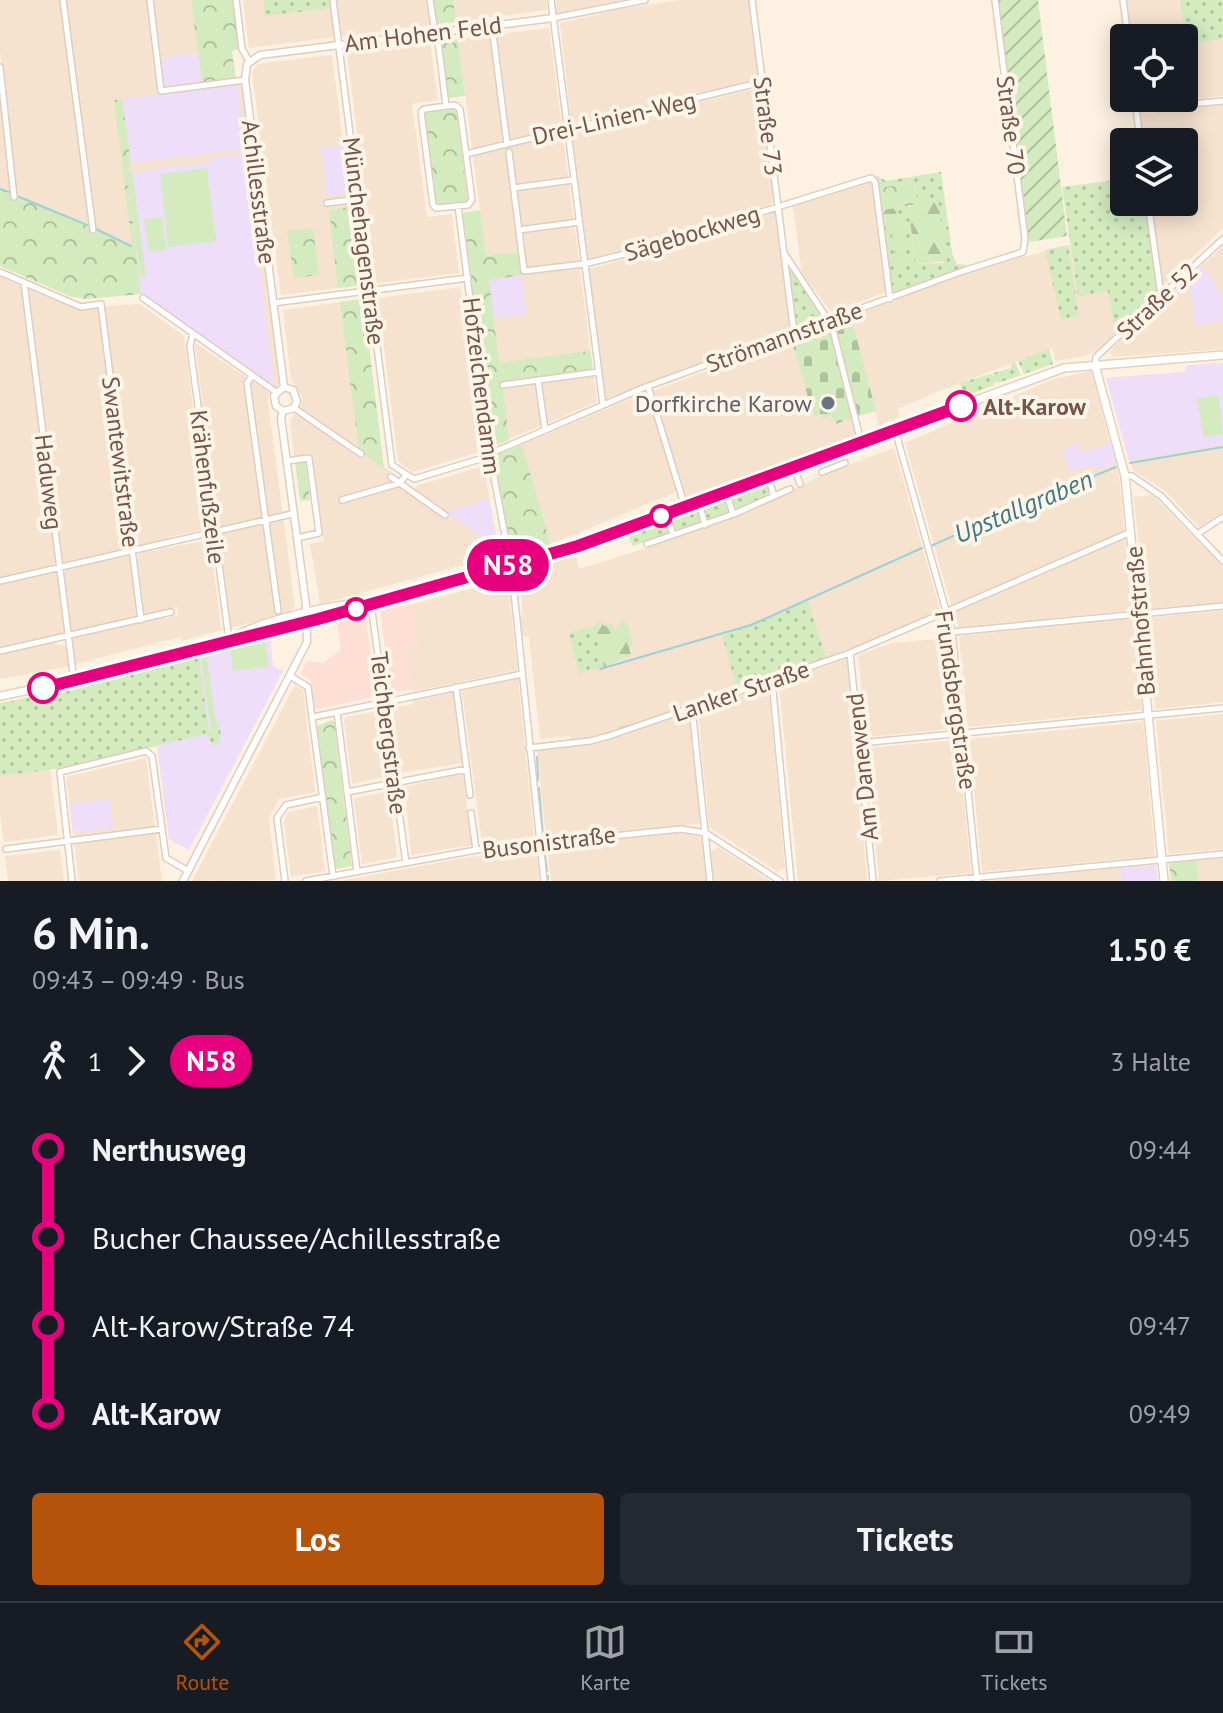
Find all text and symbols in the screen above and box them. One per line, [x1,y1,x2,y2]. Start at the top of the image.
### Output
street label: Am Hohen Feld [343,9,503,59]
map controls [1110,24,1198,216]
button: locate [1110,24,1198,112]
street label: Straße 70 [990,74,1032,176]
street label: Straße 73 [747,75,789,177]
street label: Drei-Linien-Weg [529,84,699,152]
street label: Achillesstraße [235,118,283,266]
button: layers [1110,128,1198,216]
street label: Münchehagenstraße [336,135,392,347]
street label: Sägebockweg [620,198,764,268]
street label: Straße 52 [1110,256,1204,346]
street label: Strömannstraße [702,294,866,380]
street label: Hofzeichendamm [456,296,508,476]
street label: Swantewitstraße [95,375,147,549]
place label: Dorfkirche Karow [635,388,812,419]
marker: Alt-Karow [946,391,976,421]
place label: Alt-Karow [983,391,1087,422]
marker: Dorfkirche Karow [819,394,837,412]
street label: Krähenfußzeile [183,408,233,566]
street label: Haduweg [28,432,70,532]
water label: Upstallgraben [948,462,1098,550]
unlabelled marker [650,505,672,527]
line badge: N58 [462,539,554,591]
street label: Bahnhofstraße [1118,545,1162,697]
text: N58 [483,546,533,583]
unlabelled marker [345,598,367,620]
street label: Frundsbergstraße [928,608,984,792]
street label: Teichbergstraße [364,650,414,816]
street label: Lanker Straße [669,653,813,729]
unlabelled marker [28,673,58,703]
street label: Am Danewend [839,692,885,842]
street label: Busonistraße [481,818,617,866]
text: 6 Min. [32,904,150,961]
text: 1.50 € [1108,930,1191,969]
text: 09:43 – 09:49 · Bus [32,963,245,996]
icon: walk [32,1039,76,1083]
icon: forward [114,1039,158,1083]
text: N58 [186,1042,236,1079]
text: 1 [88,1045,102,1078]
text: 3 Halte [1110,1045,1191,1078]
text: Nerthusweg [92,1130,247,1169]
text: 09:44 [1129,1133,1191,1166]
text: Bucher Chaussee/Achillesstraße [92,1218,501,1257]
text: 09:45 [1129,1221,1191,1254]
text: Alt-Karow/Straße 74 [92,1306,354,1345]
text: 09:47 [1129,1309,1191,1342]
text: Alt-Karow [92,1394,221,1433]
text: 09:49 [1129,1397,1191,1430]
button: Los [32,1493,604,1585]
button: Tickets [620,1493,1191,1585]
tab: Route [175,1620,229,1696]
tab: Karte [580,1620,631,1696]
tab: Tickets [981,1620,1048,1696]

